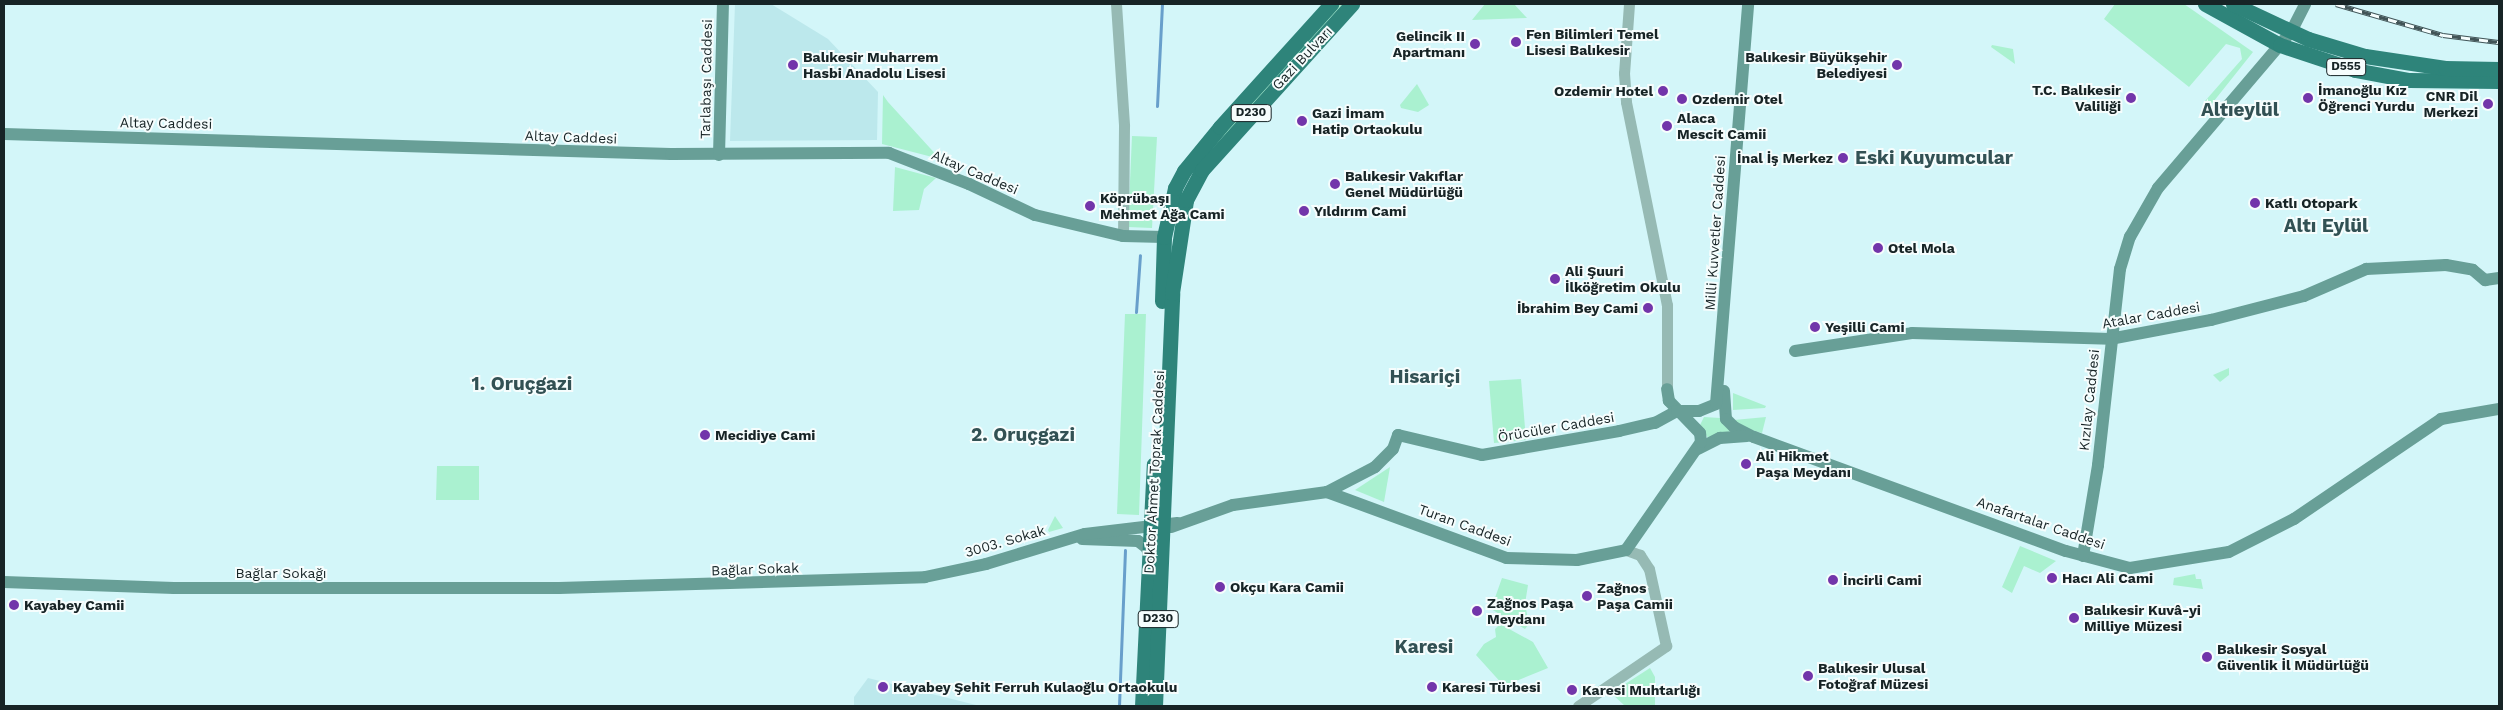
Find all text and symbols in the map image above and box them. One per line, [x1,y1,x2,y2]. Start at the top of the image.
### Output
street label: Tarlabaşı Caddesi [697,19,715,139]
street label: Gazi Bulvarı [1268,23,1336,93]
place label: Fen Bilimleri Temel Lisesi Balıkesir [1526,26,1659,58]
place label: Gelincik II Apartmanı [1393,28,1465,60]
marker: Fen Bilimleri Temel Lisesi Balıkesir [1510,36,1522,48]
marker: Gelincik II Apartmanı [1469,38,1481,50]
place label: Balıkesir Muharrem Hasbi Anadolu Lisesi [803,49,946,82]
place label: Balıkesir Büyükşehir Belediyesi [1745,49,1887,82]
road number: D555 [2326,58,2366,76]
marker: Balıkesir Muharrem Hasbi Anadolu Lisesi [787,59,799,71]
marker: Balıkesir Büyükşehir Belediyesi [1891,59,1903,71]
place label: T.C. Balıkesir Valiliği [2032,82,2121,114]
place label: İmanoğlu Kız Öğrenci Yurdu [2318,82,2415,114]
place label: Ozdemir Hotel [1554,83,1653,99]
marker: Ozdemir Hotel [1657,85,1669,97]
place label: CNR Dil Merkezi [2423,88,2478,120]
place label: Ozdemir Otel [1692,91,1783,107]
marker: T.C. Balıkesir Valiliği [2125,92,2137,104]
marker: İmanoğlu Kız Öğrenci Yurdu [2302,92,2314,104]
marker: Ozdemir Otel [1676,93,1688,105]
marker: CNR Dil Merkezi [2482,98,2494,110]
district label: Altıeylül [2201,99,2279,121]
road number: D230 [1230,104,1272,122]
place label: Gazi İmam Hatip Ortaokulu [1312,105,1423,138]
place label: Alaca Mescit Camii [1677,110,1766,142]
street label: Altay Caddesi [119,114,213,132]
marker: Gazi İmam Hatip Ortaokulu [1296,115,1308,127]
marker: Alaca Mescit Camii [1661,120,1673,132]
street label: Altay Caddesi [524,127,618,147]
street label: Altay Caddesi [929,146,1021,198]
district label: Eski Kuyumcular [1855,147,2013,169]
place label: İnal İş Merkez [1737,150,1833,166]
marker: İnal İş Merkez [1837,152,1849,164]
street label: Milli Kuvvetler Caddesi [1701,155,1729,311]
place label: Balıkesir Vakıflar Genel Müdürlüğü [1345,168,1464,200]
marker: Balıkesir Vakıflar Genel Müdürlüğü [1329,178,1341,190]
place label: Köprübaşı Mehmet Ağa Cami [1100,190,1225,222]
place label: Katlı Otopark [2265,195,2358,211]
marker: Katlı Otopark [2249,197,2261,209]
marker: Köprübaşı Mehmet Ağa Cami [1084,200,1096,212]
place label: Yıldırım Cami [1314,203,1406,219]
marker: Yıldırım Cami [1298,205,1310,217]
district label: Altı Eylül [2284,215,2368,237]
place label: Otel Mola [1888,240,1955,256]
marker: Otel Mola [1872,242,1884,254]
place label: Ali Şuuri İlköğretim Okulu [1565,263,1681,296]
marker: Ali Şuuri İlköğretim Okulu [1549,273,1561,285]
street label: Atalar Caddesi [2101,298,2201,332]
place label: İbrahim Bey Cami [1517,300,1638,316]
marker: İbrahim Bey Cami [1642,302,1654,314]
place label: Yeşilli Cami [1825,319,1904,335]
marker: Yeşilli Cami [1809,321,1821,333]
street label: Kızılay Caddesi [2075,348,2103,452]
district label: Hisariçi [1390,366,1460,388]
street label: Doktor Ahmet Toprak Caddesi [1140,369,1168,575]
district label: 1. Oruçgazi [472,373,572,395]
street label: Örücüler Caddesi [1496,408,1616,446]
district label: 2. Oruçgazi [971,424,1075,446]
place label: Mecidiye Cami [715,427,815,443]
marker: Mecidiye Cami [699,429,711,441]
place label: Ali Hikmet Paşa Meydanı [1756,448,1851,481]
marker: Ali Hikmet Paşa Meydanı [1740,458,1752,470]
street label: Anafartalar Caddesi [1975,493,2107,553]
street label: Turan Caddesi [1416,500,1514,550]
street label: 3003. Sokak [963,521,1047,561]
street label: Bağlar Sokak [711,559,799,579]
street label: Bağlar Sokağı [235,565,327,581]
place label: Hacı Ali Cami [2062,570,2153,586]
place label: İncirli Cami [1843,572,1922,588]
marker: Hacı Ali Cami [2046,572,2058,584]
marker: İncirli Cami [1827,574,1839,586]
place label: Okçu Kara Camii [1230,579,1344,595]
place label: Zağnos Paşa Camii [1597,580,1673,612]
marker: Okçu Kara Camii [1214,581,1226,593]
marker: Zağnos Paşa Camii [1581,590,1593,602]
place label: Zağnos Paşa Meydanı [1487,595,1573,628]
place label: Kayabey Camii [24,597,125,613]
marker: Kayabey Camii [8,599,20,611]
place label: Balıkesir Kuvâ-yi Milliye Müzesi [2084,602,2201,634]
marker: Zağnos Paşa Meydanı [1471,605,1483,617]
road number: D230 [1137,610,1179,628]
marker: Balıkesir Kuvâ-yi Milliye Müzesi [2068,612,2080,624]
district label: Karesi [1395,636,1453,658]
place label: Balıkesir Sosyal Güvenlik İl Müdürlüğü [2217,641,2369,674]
marker: Balıkesir Sosyal Güvenlik İl Müdürlüğü [2201,651,2213,663]
place label: Balıkesir Ulusal Fotoğraf Müzesi [1818,660,1928,692]
marker: Balıkesir Ulusal Fotoğraf Müzesi [1802,670,1814,682]
place label: Kayabey Şehit Ferruh Kulaoğlu Ortaokulu [893,679,1178,695]
place label: Karesi Türbesi [1442,679,1541,695]
marker: Kayabey Şehit Ferruh Kulaoğlu Ortaokulu [877,681,889,693]
marker: Karesi Türbesi [1426,681,1438,693]
place label: Karesi Muhtarlığı [1582,682,1700,698]
marker: Karesi Muhtarlığı [1566,684,1578,696]

